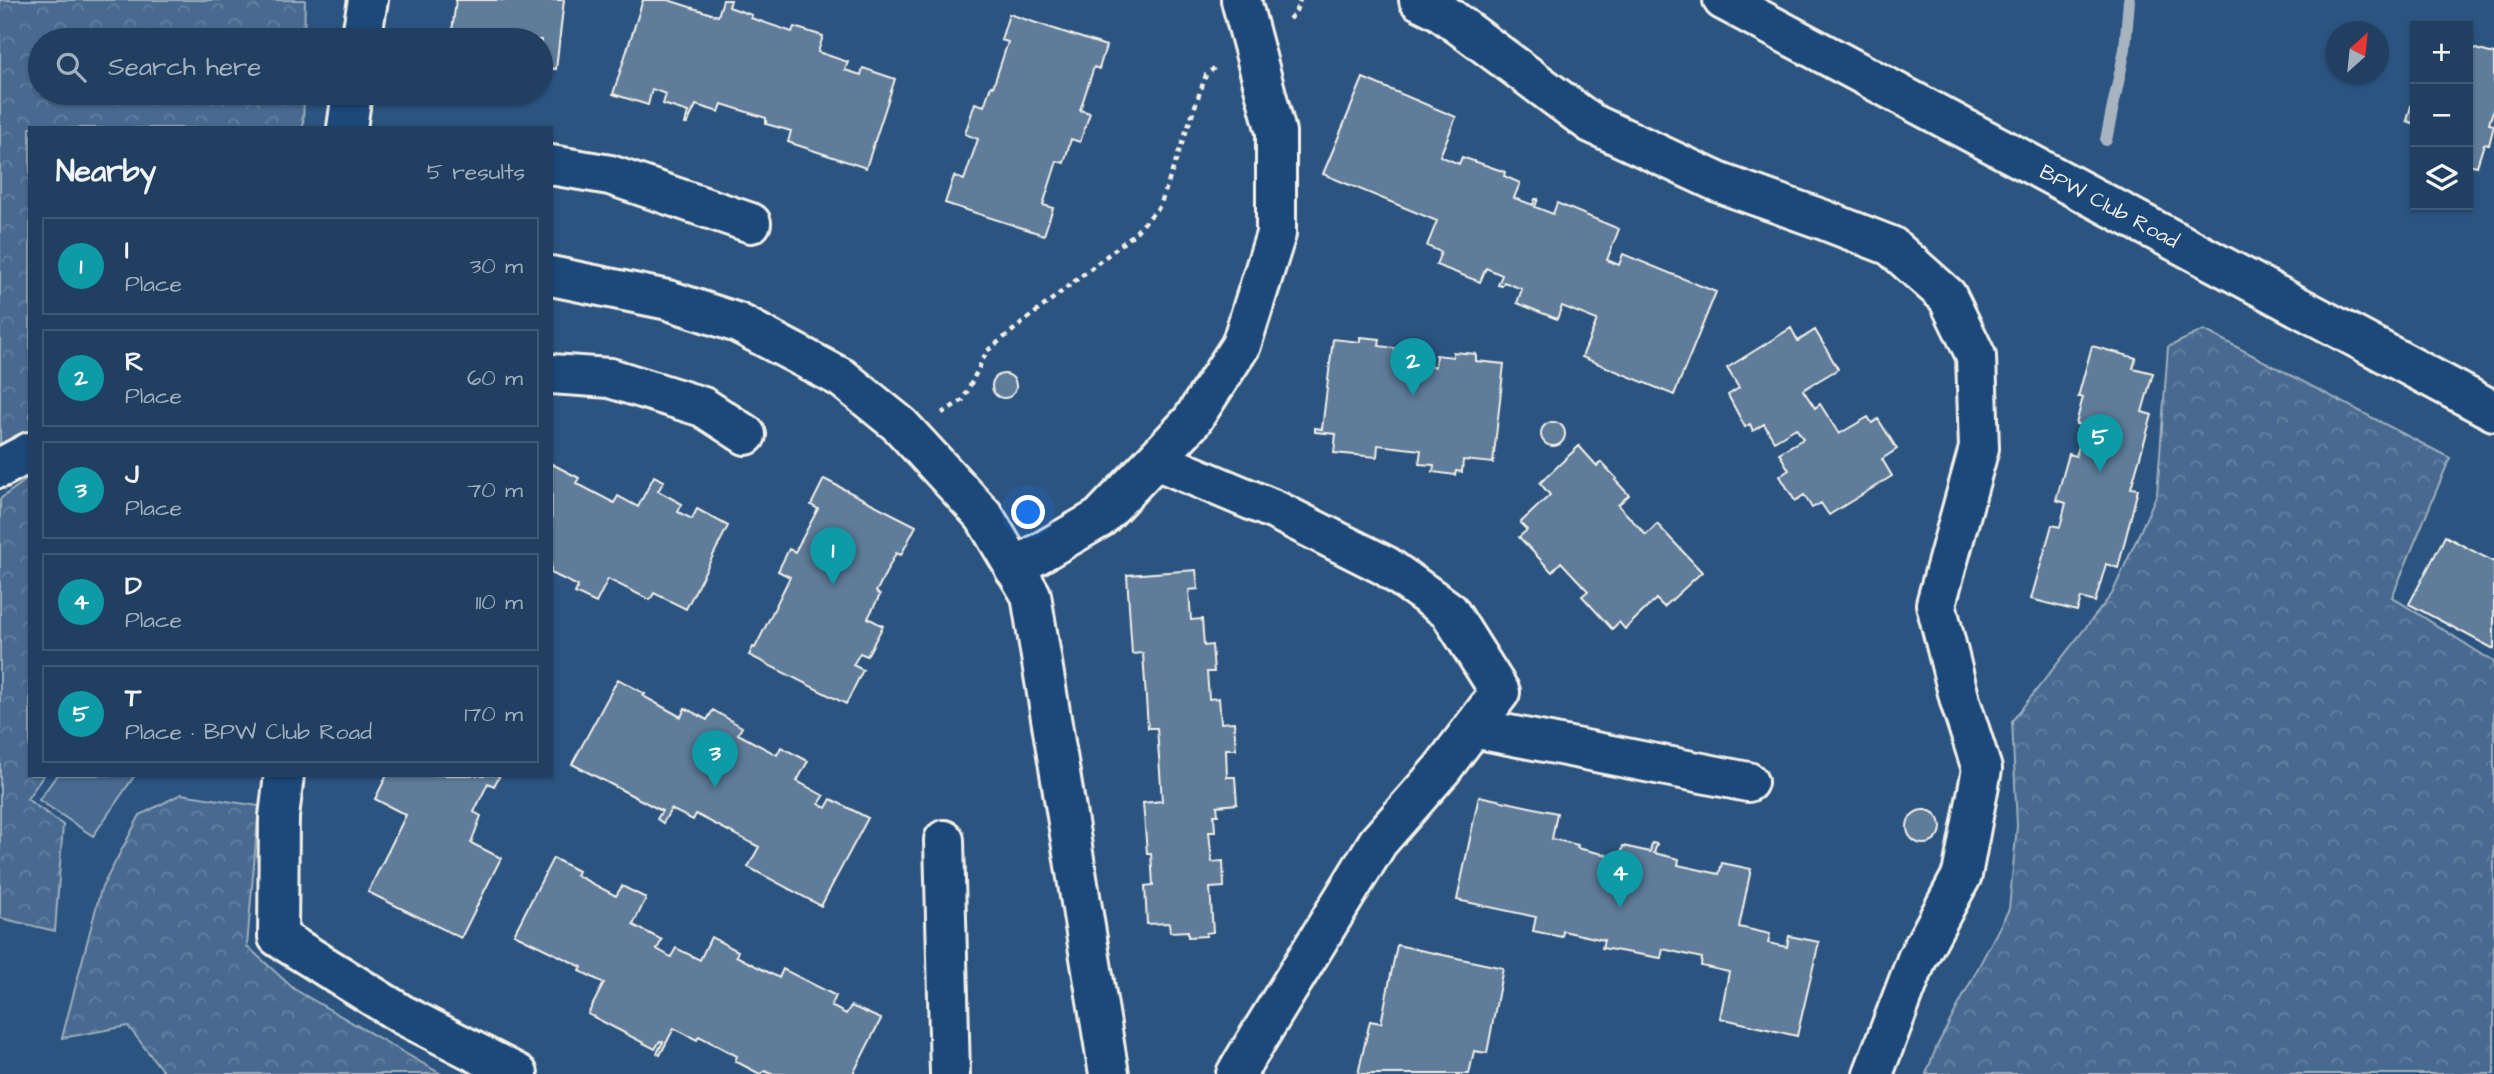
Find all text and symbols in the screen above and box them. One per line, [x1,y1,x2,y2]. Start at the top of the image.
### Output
north arrow [2326,21,2389,84]
map controls [2410,21,2473,210]
button: + [2410,21,2473,84]
search box [28,28,553,105]
icon: search [52,48,90,86]
text: Search here [108,49,261,85]
button: − [2410,84,2473,147]
button: layers [2410,147,2473,210]
text: Nearby [56,151,156,193]
text: 5 results [427,156,525,188]
street label: BPW Club Road [2035,157,2184,256]
text: I [125,232,129,268]
text: 1 [80,250,82,282]
text: 30 m [470,250,523,282]
text: Place [125,268,182,300]
pin: 2 [1390,338,1436,396]
text: R [125,344,144,380]
text: 2 [74,362,88,394]
text: 60 m [467,362,523,394]
text: Place [125,380,182,412]
pin: 5 [2077,414,2123,472]
text: J [125,456,139,492]
text: 3 [75,474,87,506]
text: 70 m [467,474,523,506]
text: Place [125,492,182,524]
your location [1011,495,1045,529]
pin: 1 [810,527,856,585]
text: D [125,568,142,604]
text: 4 [73,586,89,618]
text: 110 m [475,586,523,618]
text: Place [125,604,182,636]
text: T [125,680,141,716]
text: 5 [73,698,89,730]
text: 170 m [464,698,523,730]
text: Place · BPW Club Road [125,716,372,748]
pin: 3 [692,730,738,788]
pin: 4 [1597,850,1643,908]

